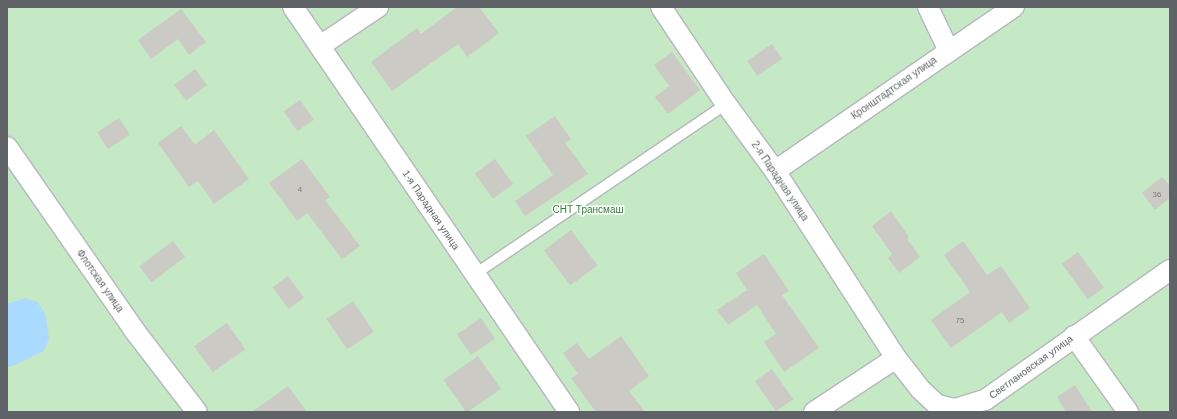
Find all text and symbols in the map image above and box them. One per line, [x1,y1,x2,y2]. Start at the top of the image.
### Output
street label: Кронштадтская улица [849,54,939,122]
street label: 2-я Парадная улица [749,139,811,223]
street label: 1-я Парадная улица [400,168,462,252]
house number: 4 [298,185,302,195]
house number: 36 [1153,190,1161,200]
park label: СНТ Трансмаш [553,204,623,216]
street label: Флотская улица [74,247,126,315]
house number: 75 [956,316,964,326]
street label: Светлановская улица [987,333,1075,401]

